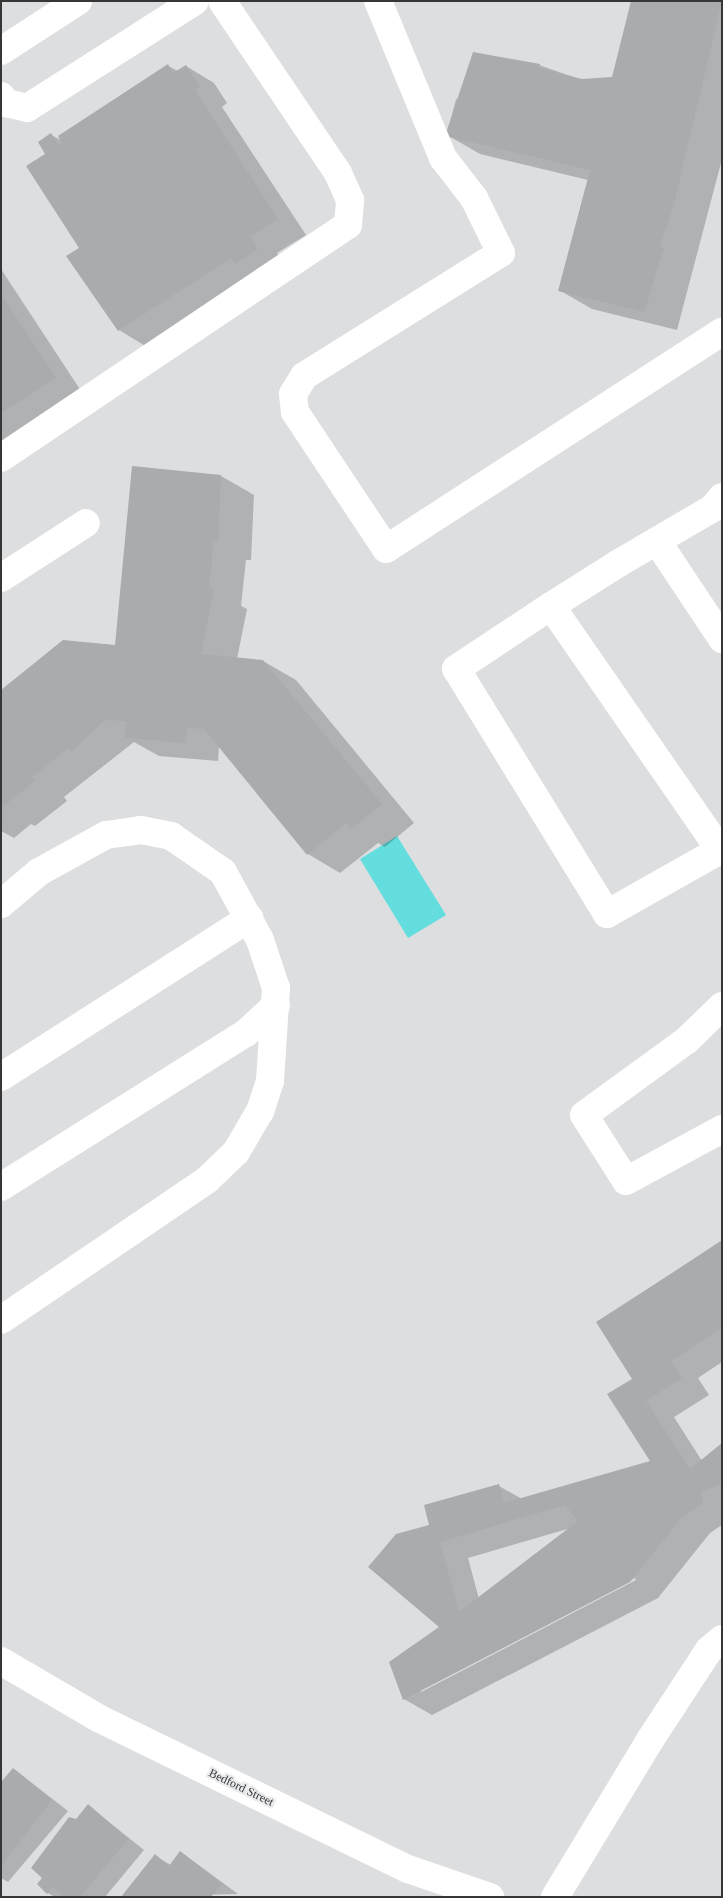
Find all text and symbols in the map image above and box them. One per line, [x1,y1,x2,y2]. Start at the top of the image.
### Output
street label: Bedford Street [206,1766,276,1810]

